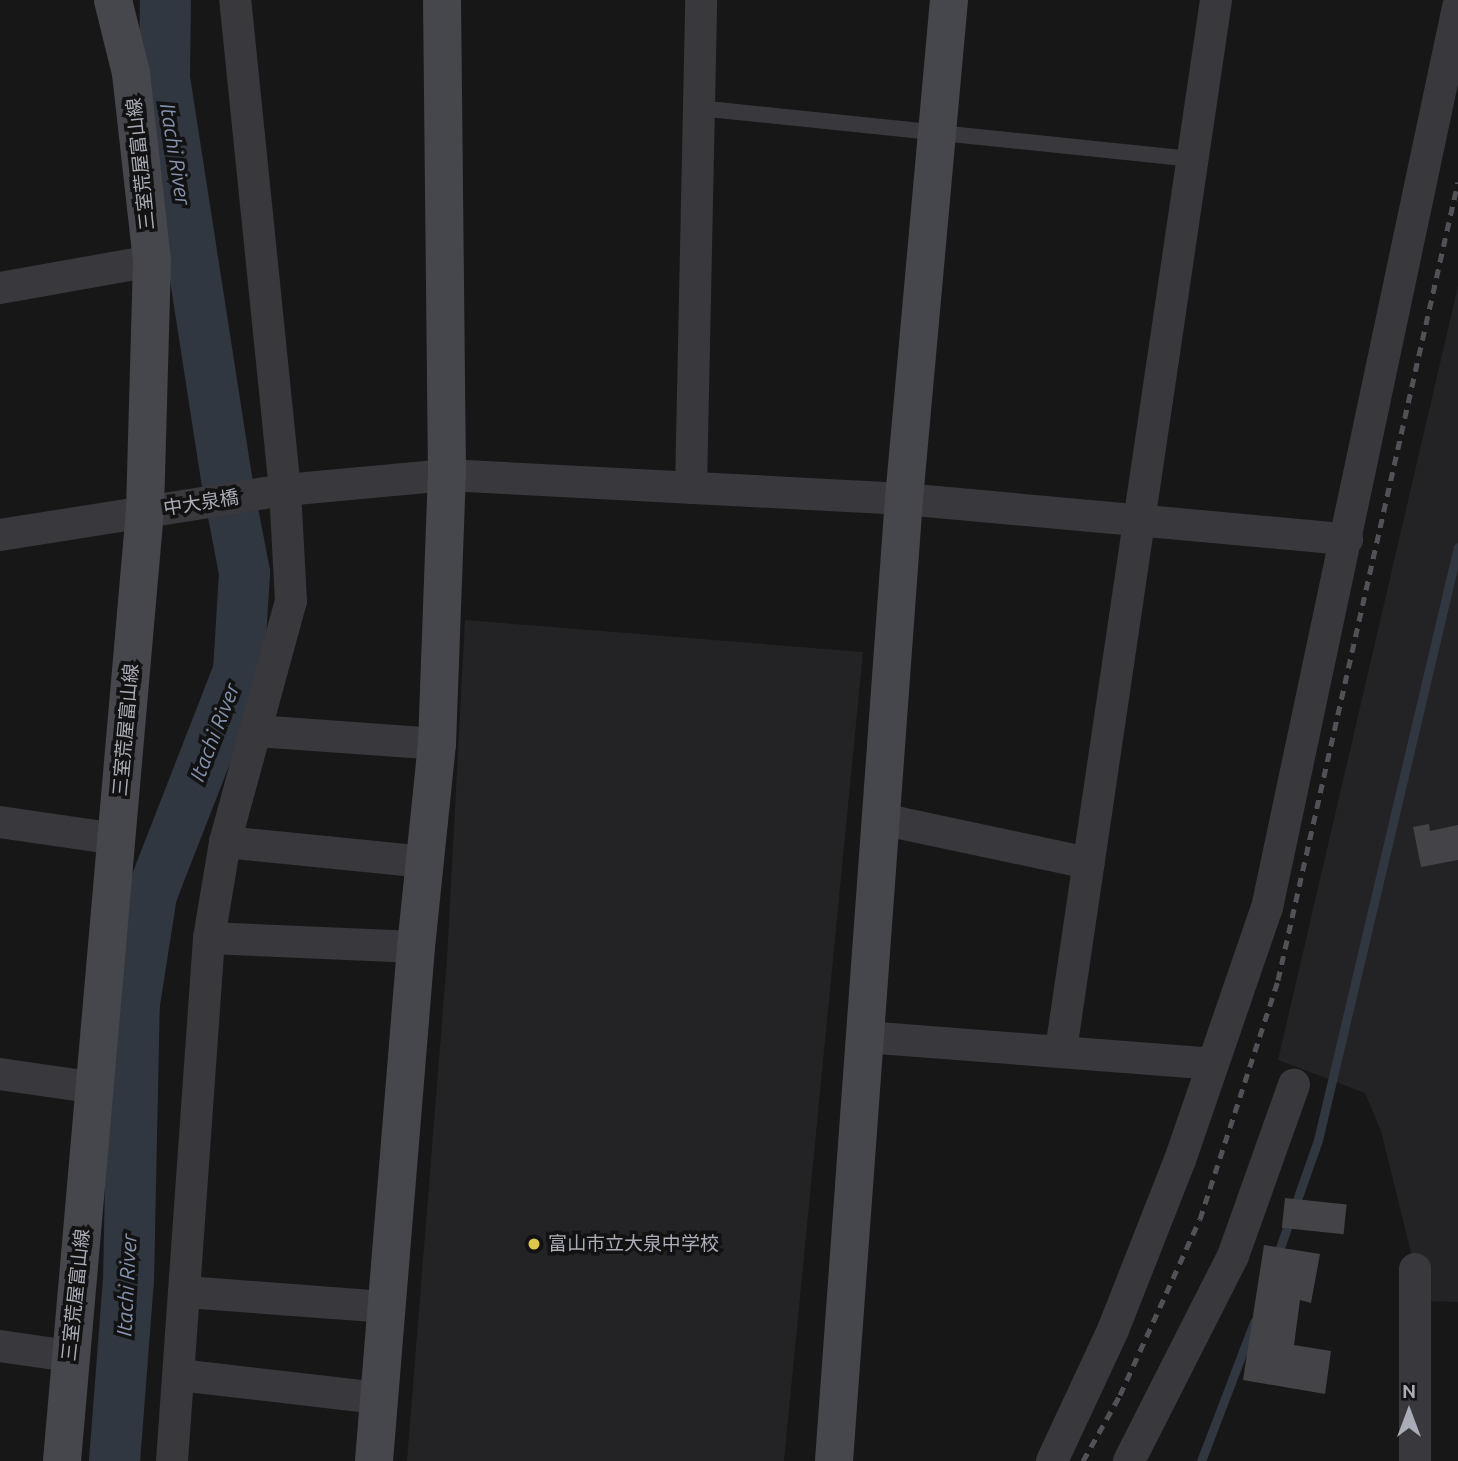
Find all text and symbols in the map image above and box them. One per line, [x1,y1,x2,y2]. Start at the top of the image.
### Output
street label: 三室荒屋富山線 [123,97,159,231]
water label: Itachi River [156,101,196,207]
street label: 中大泉橋 [162,486,240,520]
street label: 三室荒屋富山線 [109,663,143,797]
water label: Itachi River [184,679,244,785]
street label: 三室荒屋富山線 [58,1228,94,1362]
water label: Itachi River [111,1233,141,1337]
place label: 富山市立大泉中学校 [548,1233,719,1255]
marker: 富山市立大泉中学校 [526,1236,542,1252]
north arrow [1374,1377,1444,1447]
text: N [1402,1380,1416,1402]

